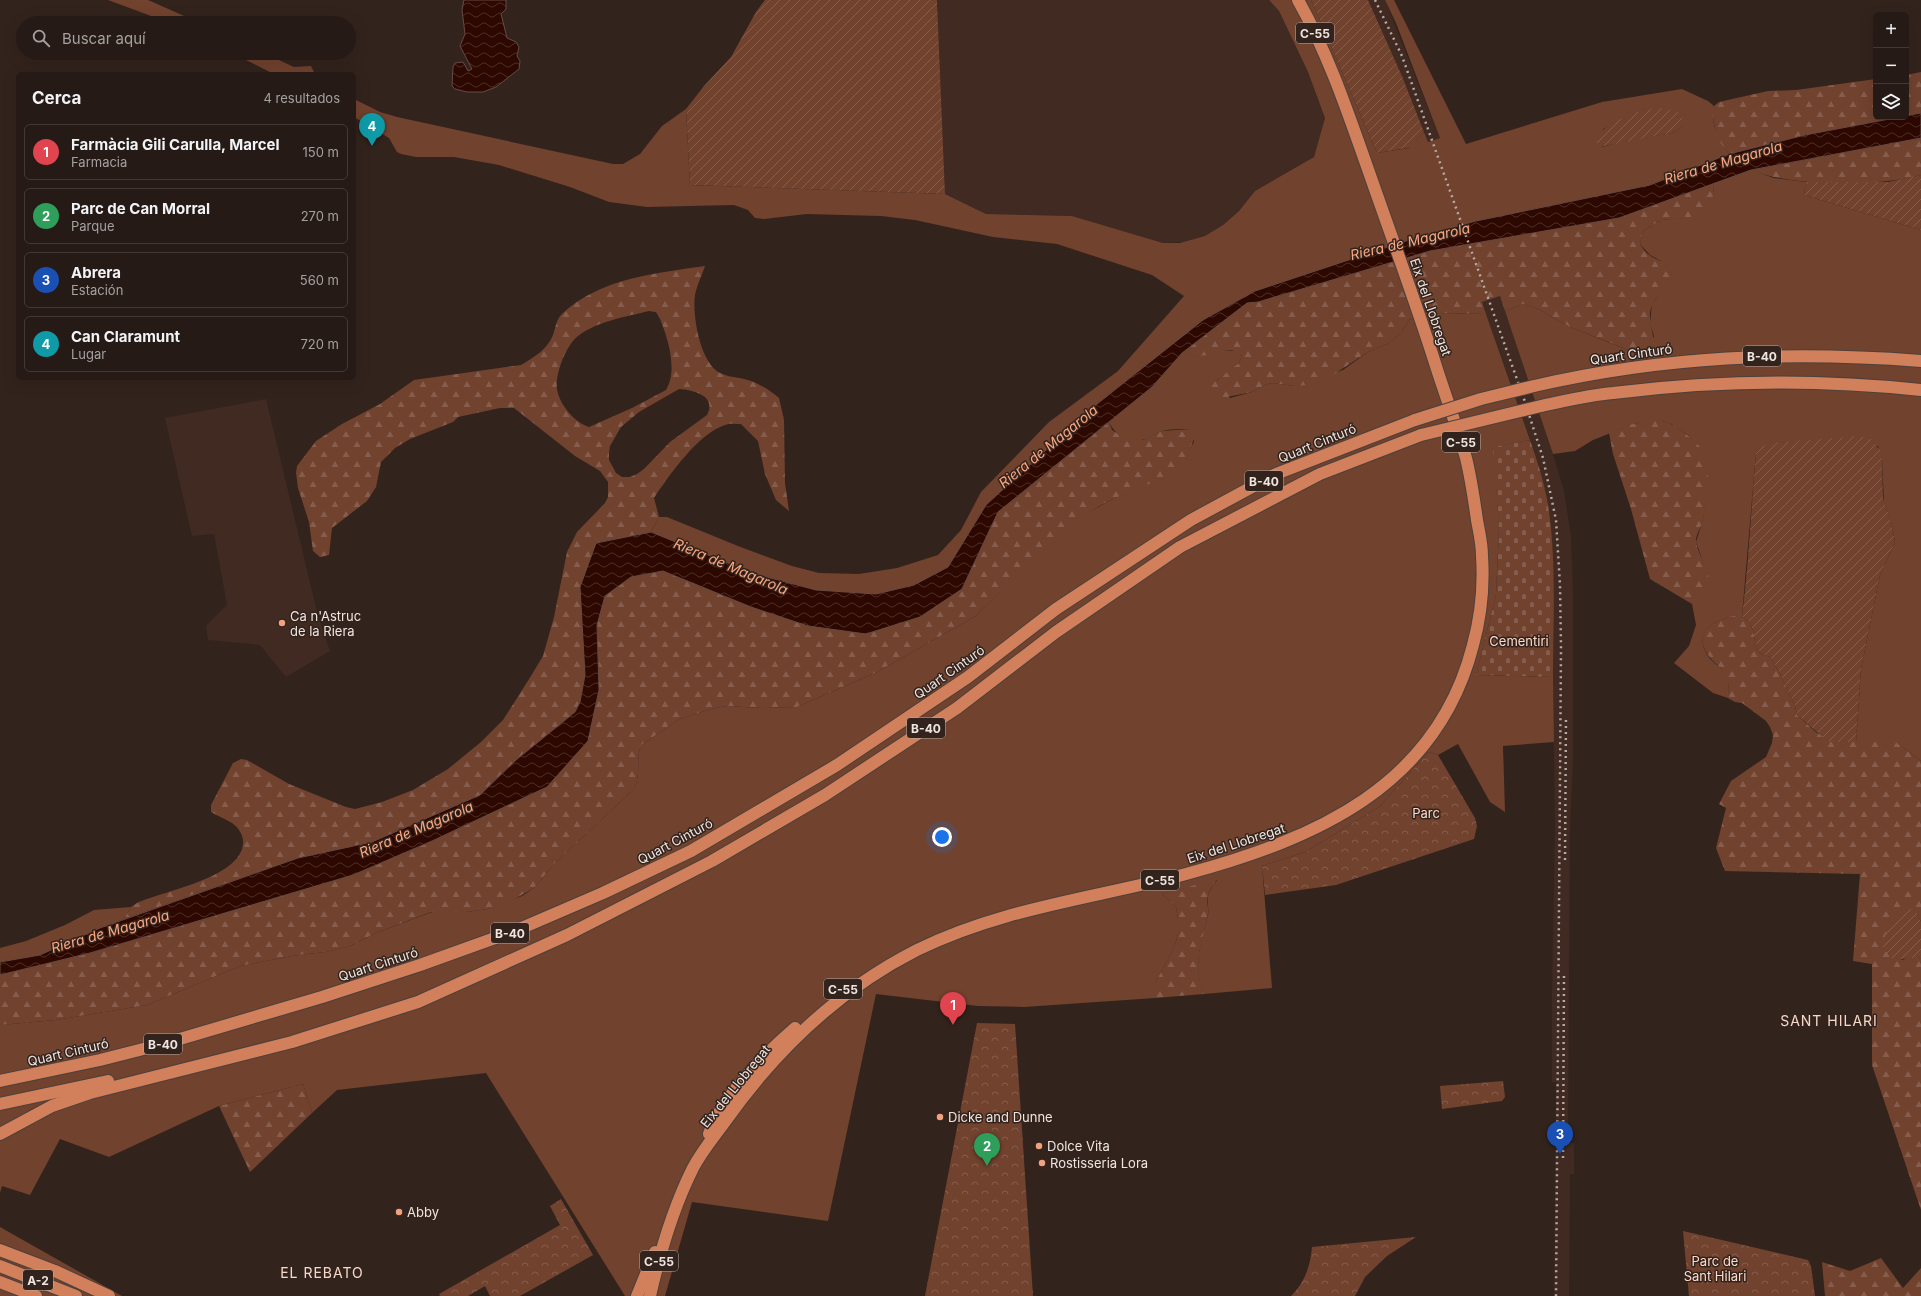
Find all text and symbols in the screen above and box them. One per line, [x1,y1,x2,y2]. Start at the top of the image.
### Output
map controls [1873,12,1909,120]
button: + [1873,12,1909,48]
search box [16,16,356,60]
road number: C-55 [1296,23,1334,43]
icon: search [30,27,52,49]
text: Buscar aquí [62,29,146,48]
button: − [1873,48,1909,84]
button: layers [1873,84,1909,120]
text: Cerca [32,88,81,108]
text: 4 resultados [264,90,340,106]
pin: 4 [359,113,385,146]
text: Farmàcia Gili Carulla, Marcel [71,135,279,154]
water label: Riera de Magarola [1662,137,1785,187]
text: 1 [43,144,49,160]
text: 150 m [303,144,339,160]
text: Farmacia [71,154,127,170]
text: Parc de Can Morral [71,199,210,218]
text: 2 [42,208,50,224]
text: 270 m [301,208,339,224]
text: Parque [71,218,115,234]
water label: Riera de Magarola [1348,219,1472,263]
street label: Eix del Llobregat [1407,256,1455,358]
text: Abrera [71,263,121,282]
text: 3 [42,272,50,288]
text: 560 m [300,272,339,288]
text: Estación [71,282,123,298]
text: Can Claramunt [71,327,180,346]
text: 4 [42,336,50,352]
text: 720 m [300,336,339,352]
street label: Quart Cinturó [1589,340,1673,368]
text: Lugar [71,346,106,362]
road number: B-40 [1743,346,1781,366]
water label: Riera de Magarola [995,401,1101,491]
street label: Quart Cinturó [1276,420,1359,466]
road number: C-55 [1442,432,1480,452]
road number: B-40 [1245,471,1283,491]
water label: Riera de Magarola [671,534,791,598]
place label: Ca n'Astruc de la Riera [290,608,361,639]
marker: Ca n'Astruc de la Riera [277,618,287,628]
park label: Cementiri [1489,633,1549,649]
street label: Quart Cinturó [911,642,988,702]
road number: B-40 [907,718,945,738]
water label: Riera de Magarola [356,797,476,861]
park label: Parc [1412,805,1440,821]
street label: Quart Cinturó [635,814,715,867]
street label: Eix del Llobregat [1185,820,1287,866]
your location [932,827,952,847]
road number: C-55 [1141,870,1179,890]
water label: Riera de Magarola [49,906,172,956]
road number: B-40 [491,923,529,943]
street label: Quart Cinturó [336,944,420,984]
road number: C-55 [824,979,862,999]
pin: 1 [940,992,966,1025]
district label: SANT HILARI [1780,1012,1878,1029]
road number: B-40 [144,1034,182,1054]
street label: Quart Cinturó [26,1035,110,1069]
street label: Eix del Llobregat [697,1041,773,1131]
place label: Dicke and Dunne [948,1109,1053,1125]
marker: Dicke and Dunne [935,1112,945,1122]
pin: 3 [1547,1121,1573,1154]
pin: 2 [974,1133,1000,1166]
place label: Dolce Vita [1047,1138,1110,1154]
marker: Dolce Vita [1034,1141,1044,1151]
place label: Rostisseria Lora [1050,1155,1148,1171]
marker: Rostisseria Lora [1037,1158,1047,1168]
place label: Abby [407,1204,439,1220]
marker: Abby [394,1207,404,1217]
road number: C-55 [640,1251,678,1271]
park label: Parc de Sant Hilari [1684,1253,1746,1284]
district label: EL REBATO [280,1264,364,1281]
road number: A-2 [23,1270,53,1290]

